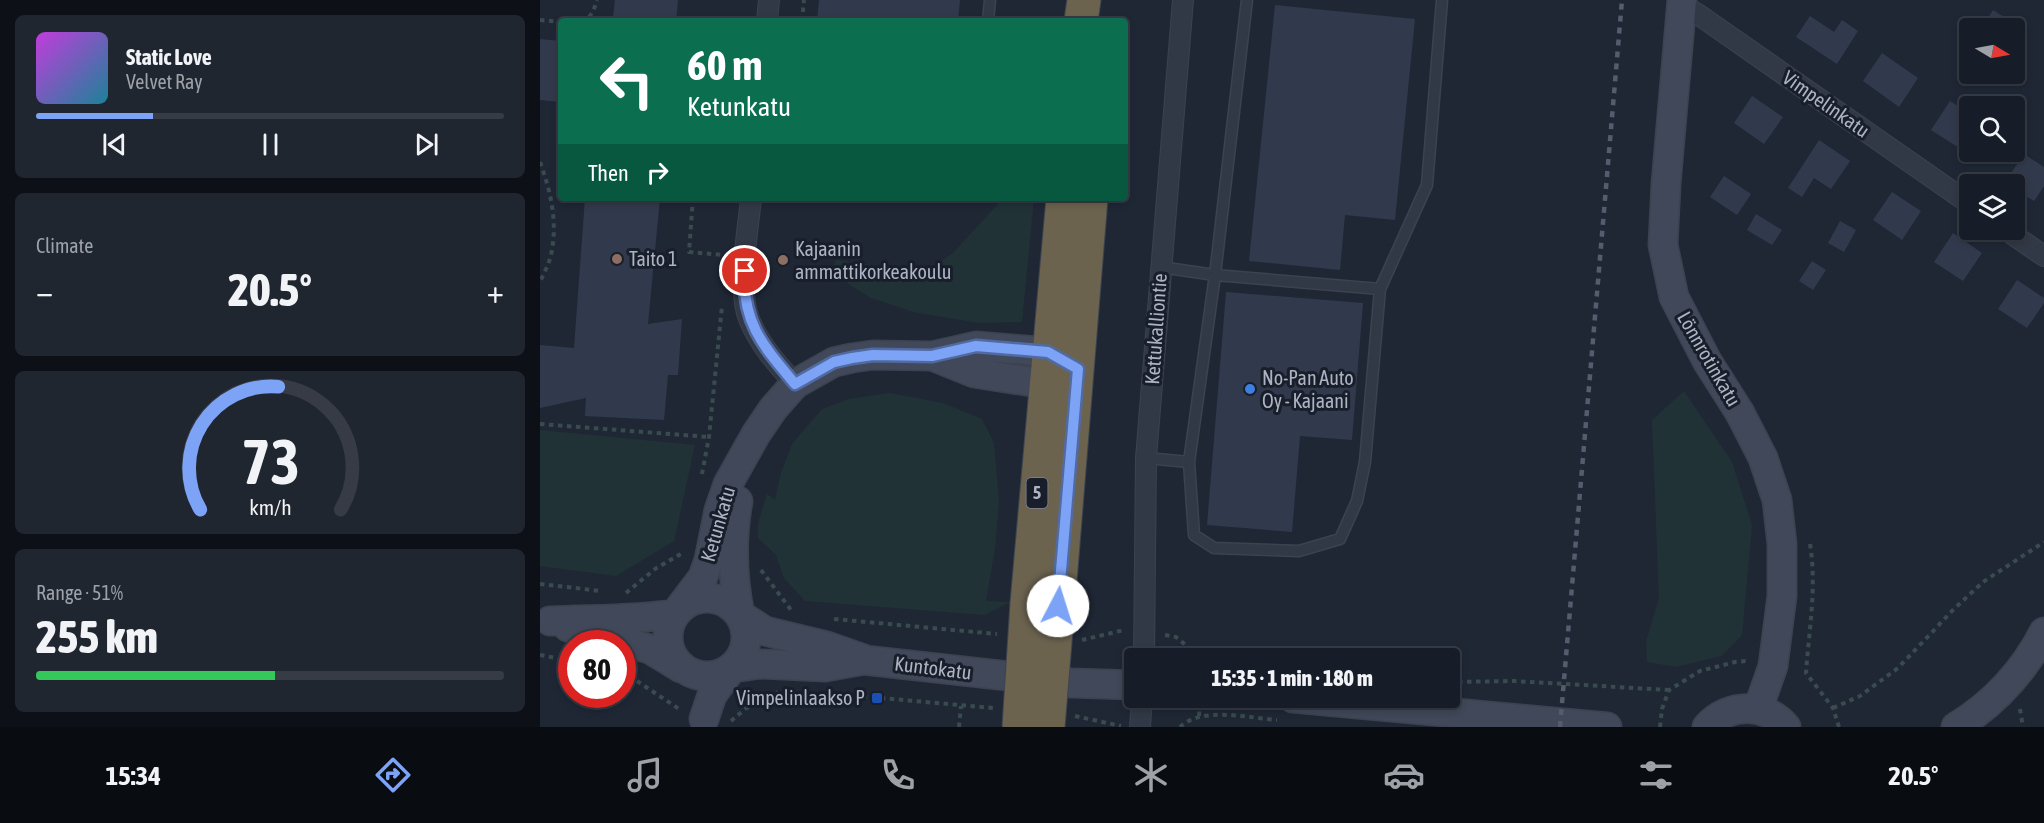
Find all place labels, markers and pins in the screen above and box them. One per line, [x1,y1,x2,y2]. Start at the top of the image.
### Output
place label: Kajaanin ammattikorkeakoulu [795,237,951,283]
pin [719,245,770,296]
place label: Taito 1 [629,247,677,270]
marker: Taito 1 [610,252,624,266]
marker: Kajaanin ammattikorkeakoulu [776,253,790,267]
place label: No-Pan Auto Oy - Kajaani [1262,366,1354,412]
marker: No-Pan Auto Oy - Kajaani [1243,382,1257,396]
place label: Vimpelinlaakso P [736,686,865,709]
marker: Vimpelinlaakso P [870,691,884,705]

